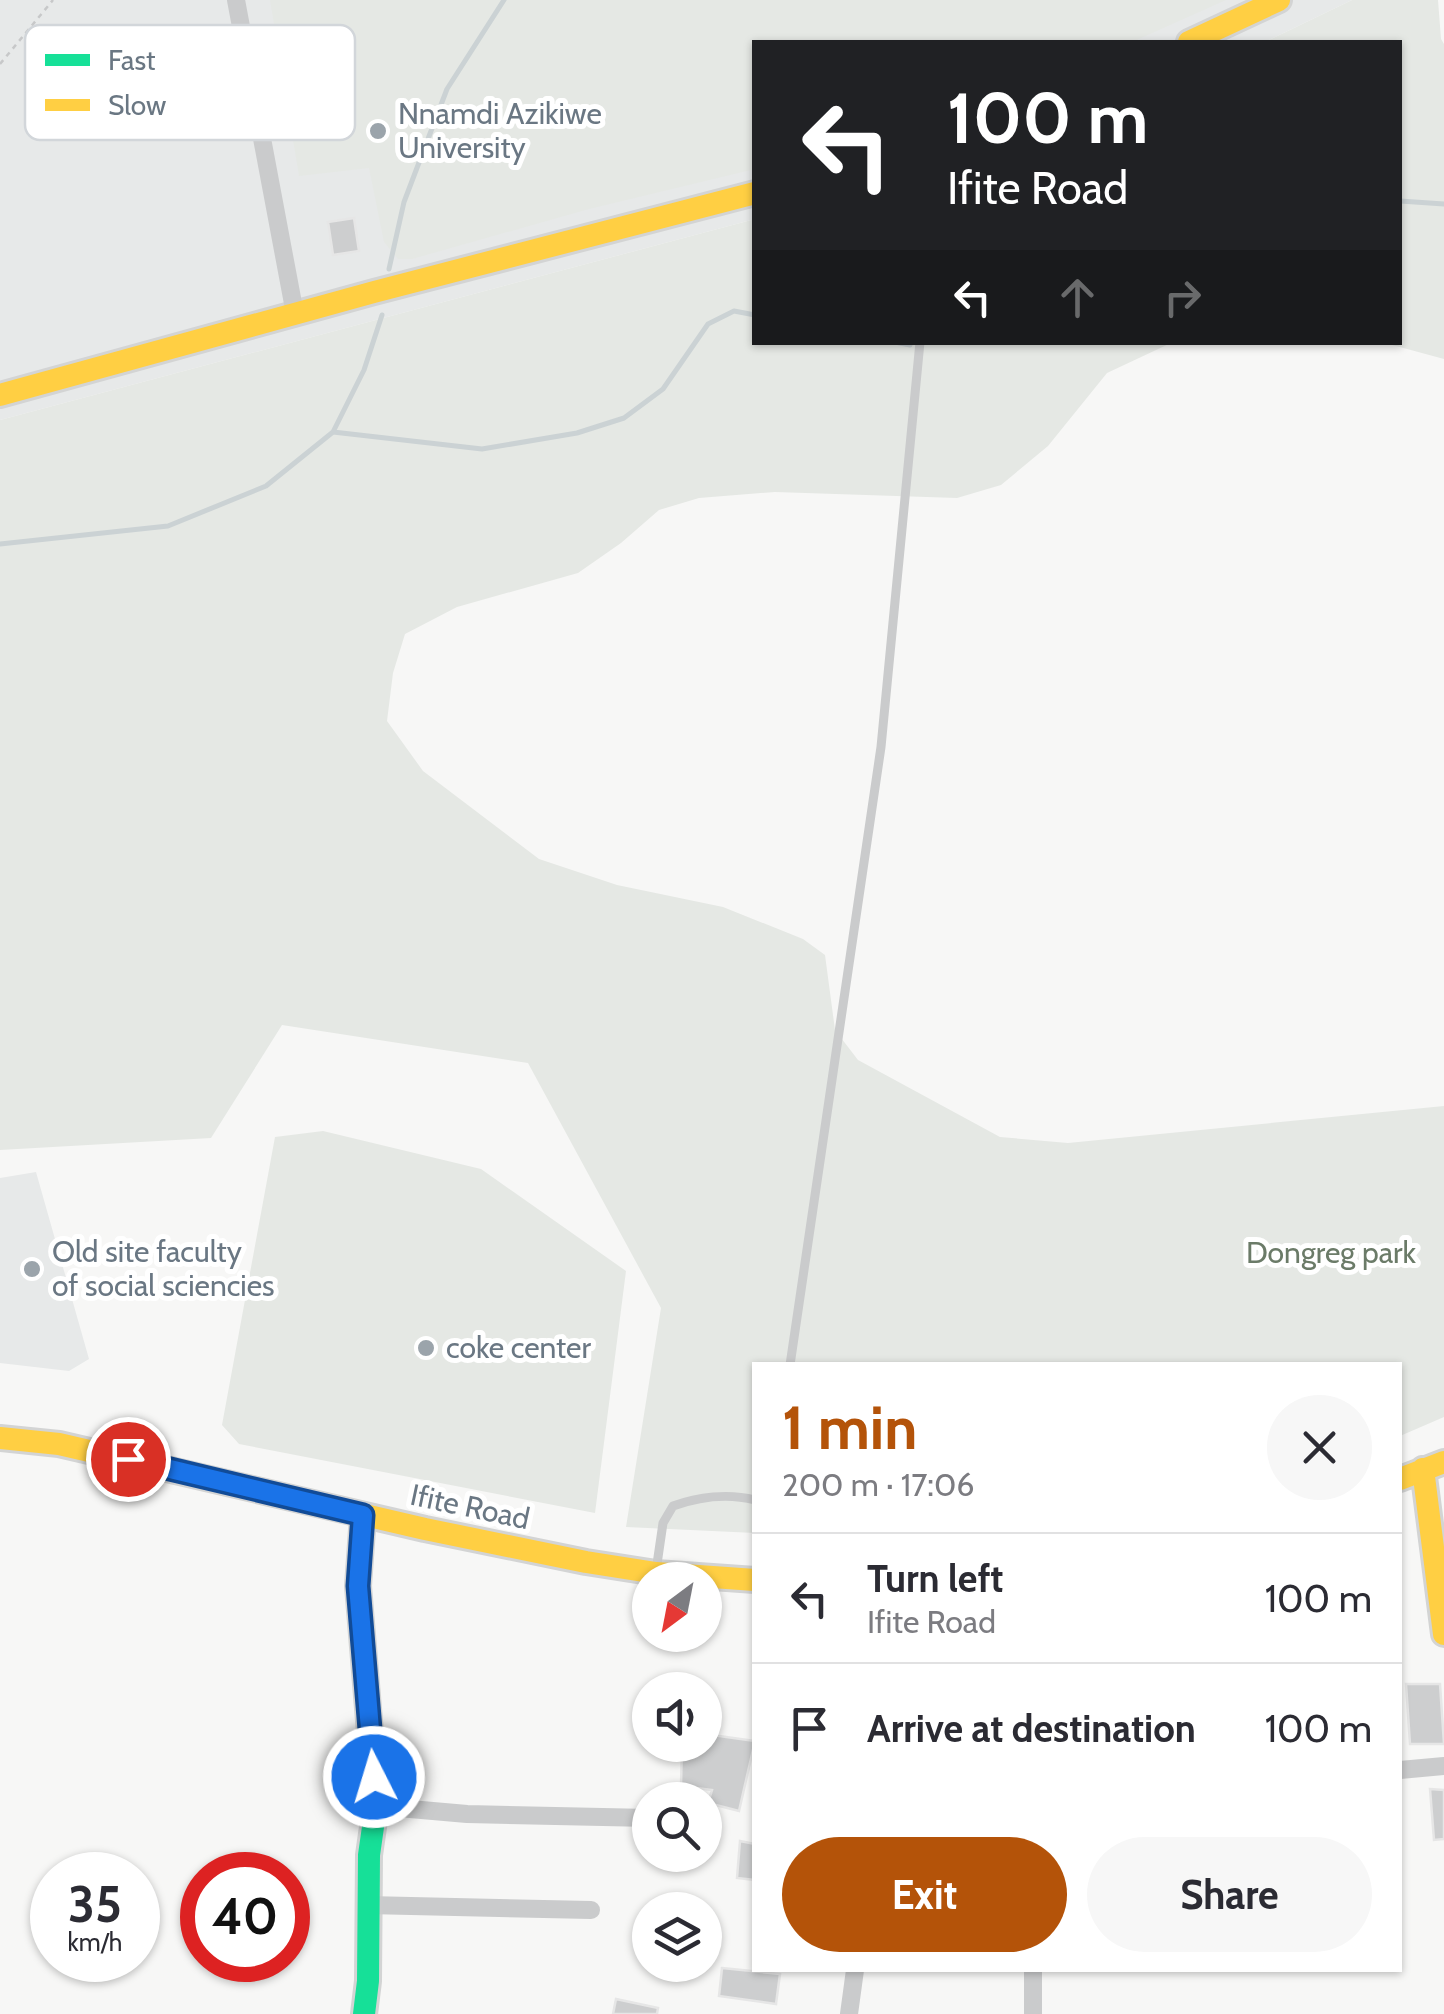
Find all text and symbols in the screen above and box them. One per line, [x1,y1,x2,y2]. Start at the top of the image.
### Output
legend [25,25,355,140]
text: Fast [108,43,156,77]
text: 100 m [947,75,1148,161]
icon: left [782,80,912,210]
text: Slow [108,88,166,122]
place label: Nnamdi Azikiwe University [398,95,602,166]
marker: Nnamdi Azikiwe University [367,120,389,142]
text: Ifite Road [947,161,1128,215]
icon: left [945,270,1000,325]
icon: ahead [1050,270,1105,325]
icon: right [1155,270,1210,325]
place label: Old site faculty of social sciencies [52,1233,274,1304]
park label: Dongreg park [1246,1234,1417,1271]
marker: Old site faculty of social sciencies [21,1258,43,1280]
place label: coke center [446,1329,591,1366]
marker: coke center [415,1337,437,1359]
text: 1 min [782,1391,917,1464]
button: close [1267,1395,1372,1500]
pin [86,1417,171,1502]
icon: arrive [101,1432,156,1487]
text: 200 m · 17:06 [782,1465,974,1504]
street label: Ifite Road [407,1476,533,1537]
text: Turn left [867,1555,1003,1602]
north arrow [632,1562,722,1652]
map controls [632,1562,722,1982]
icon: left [782,1571,837,1626]
text: 100 m [1265,1575,1372,1622]
text: Ifite Road [867,1602,996,1641]
button: sound [632,1672,722,1762]
icon: arrive [782,1701,837,1756]
text: Arrive at destination [867,1705,1196,1752]
text: 100 m [1265,1705,1372,1752]
position arrow [322,1725,426,1829]
button: search [632,1782,722,1872]
button: Exit [782,1837,1067,1952]
button: Share [1087,1837,1372,1952]
speed limit sign: 40 [180,1852,310,1982]
text: 35 [68,1874,122,1935]
button: layers [632,1892,722,1982]
text: km/h [68,1927,122,1957]

